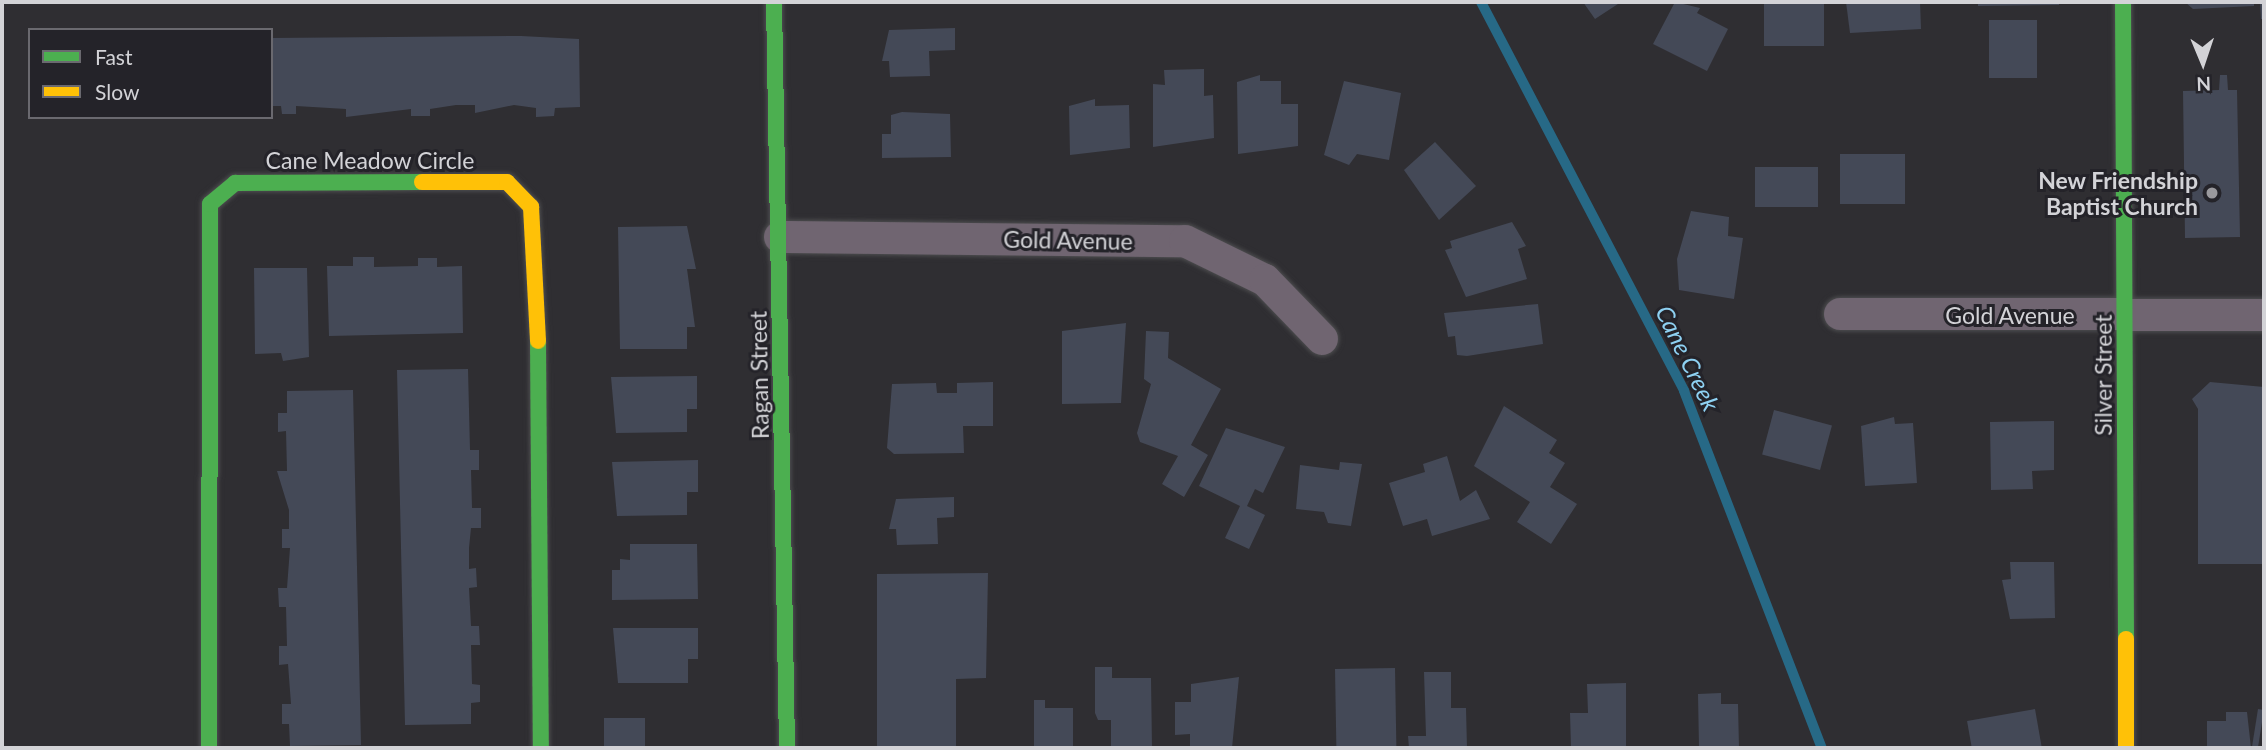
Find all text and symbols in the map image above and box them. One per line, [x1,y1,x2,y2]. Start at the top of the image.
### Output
legend [28,28,273,119]
north arrow [2168,28,2238,98]
text: Fast [95,44,132,69]
text: N [2196,73,2211,96]
text: Slow [95,79,139,104]
street label: Cane Meadow Circle [265,146,475,174]
place label: New Friendship Baptist Church [2038,166,2198,220]
marker: New Friendship Baptist Church [2204,185,2220,201]
street label: Gold Avenue [1003,225,1133,255]
water label: Cane Creek [1650,301,1726,415]
street label: Gold Avenue [1945,301,2075,329]
street label: Ragan Street [744,311,774,439]
street label: Silver Street [2089,314,2117,436]

